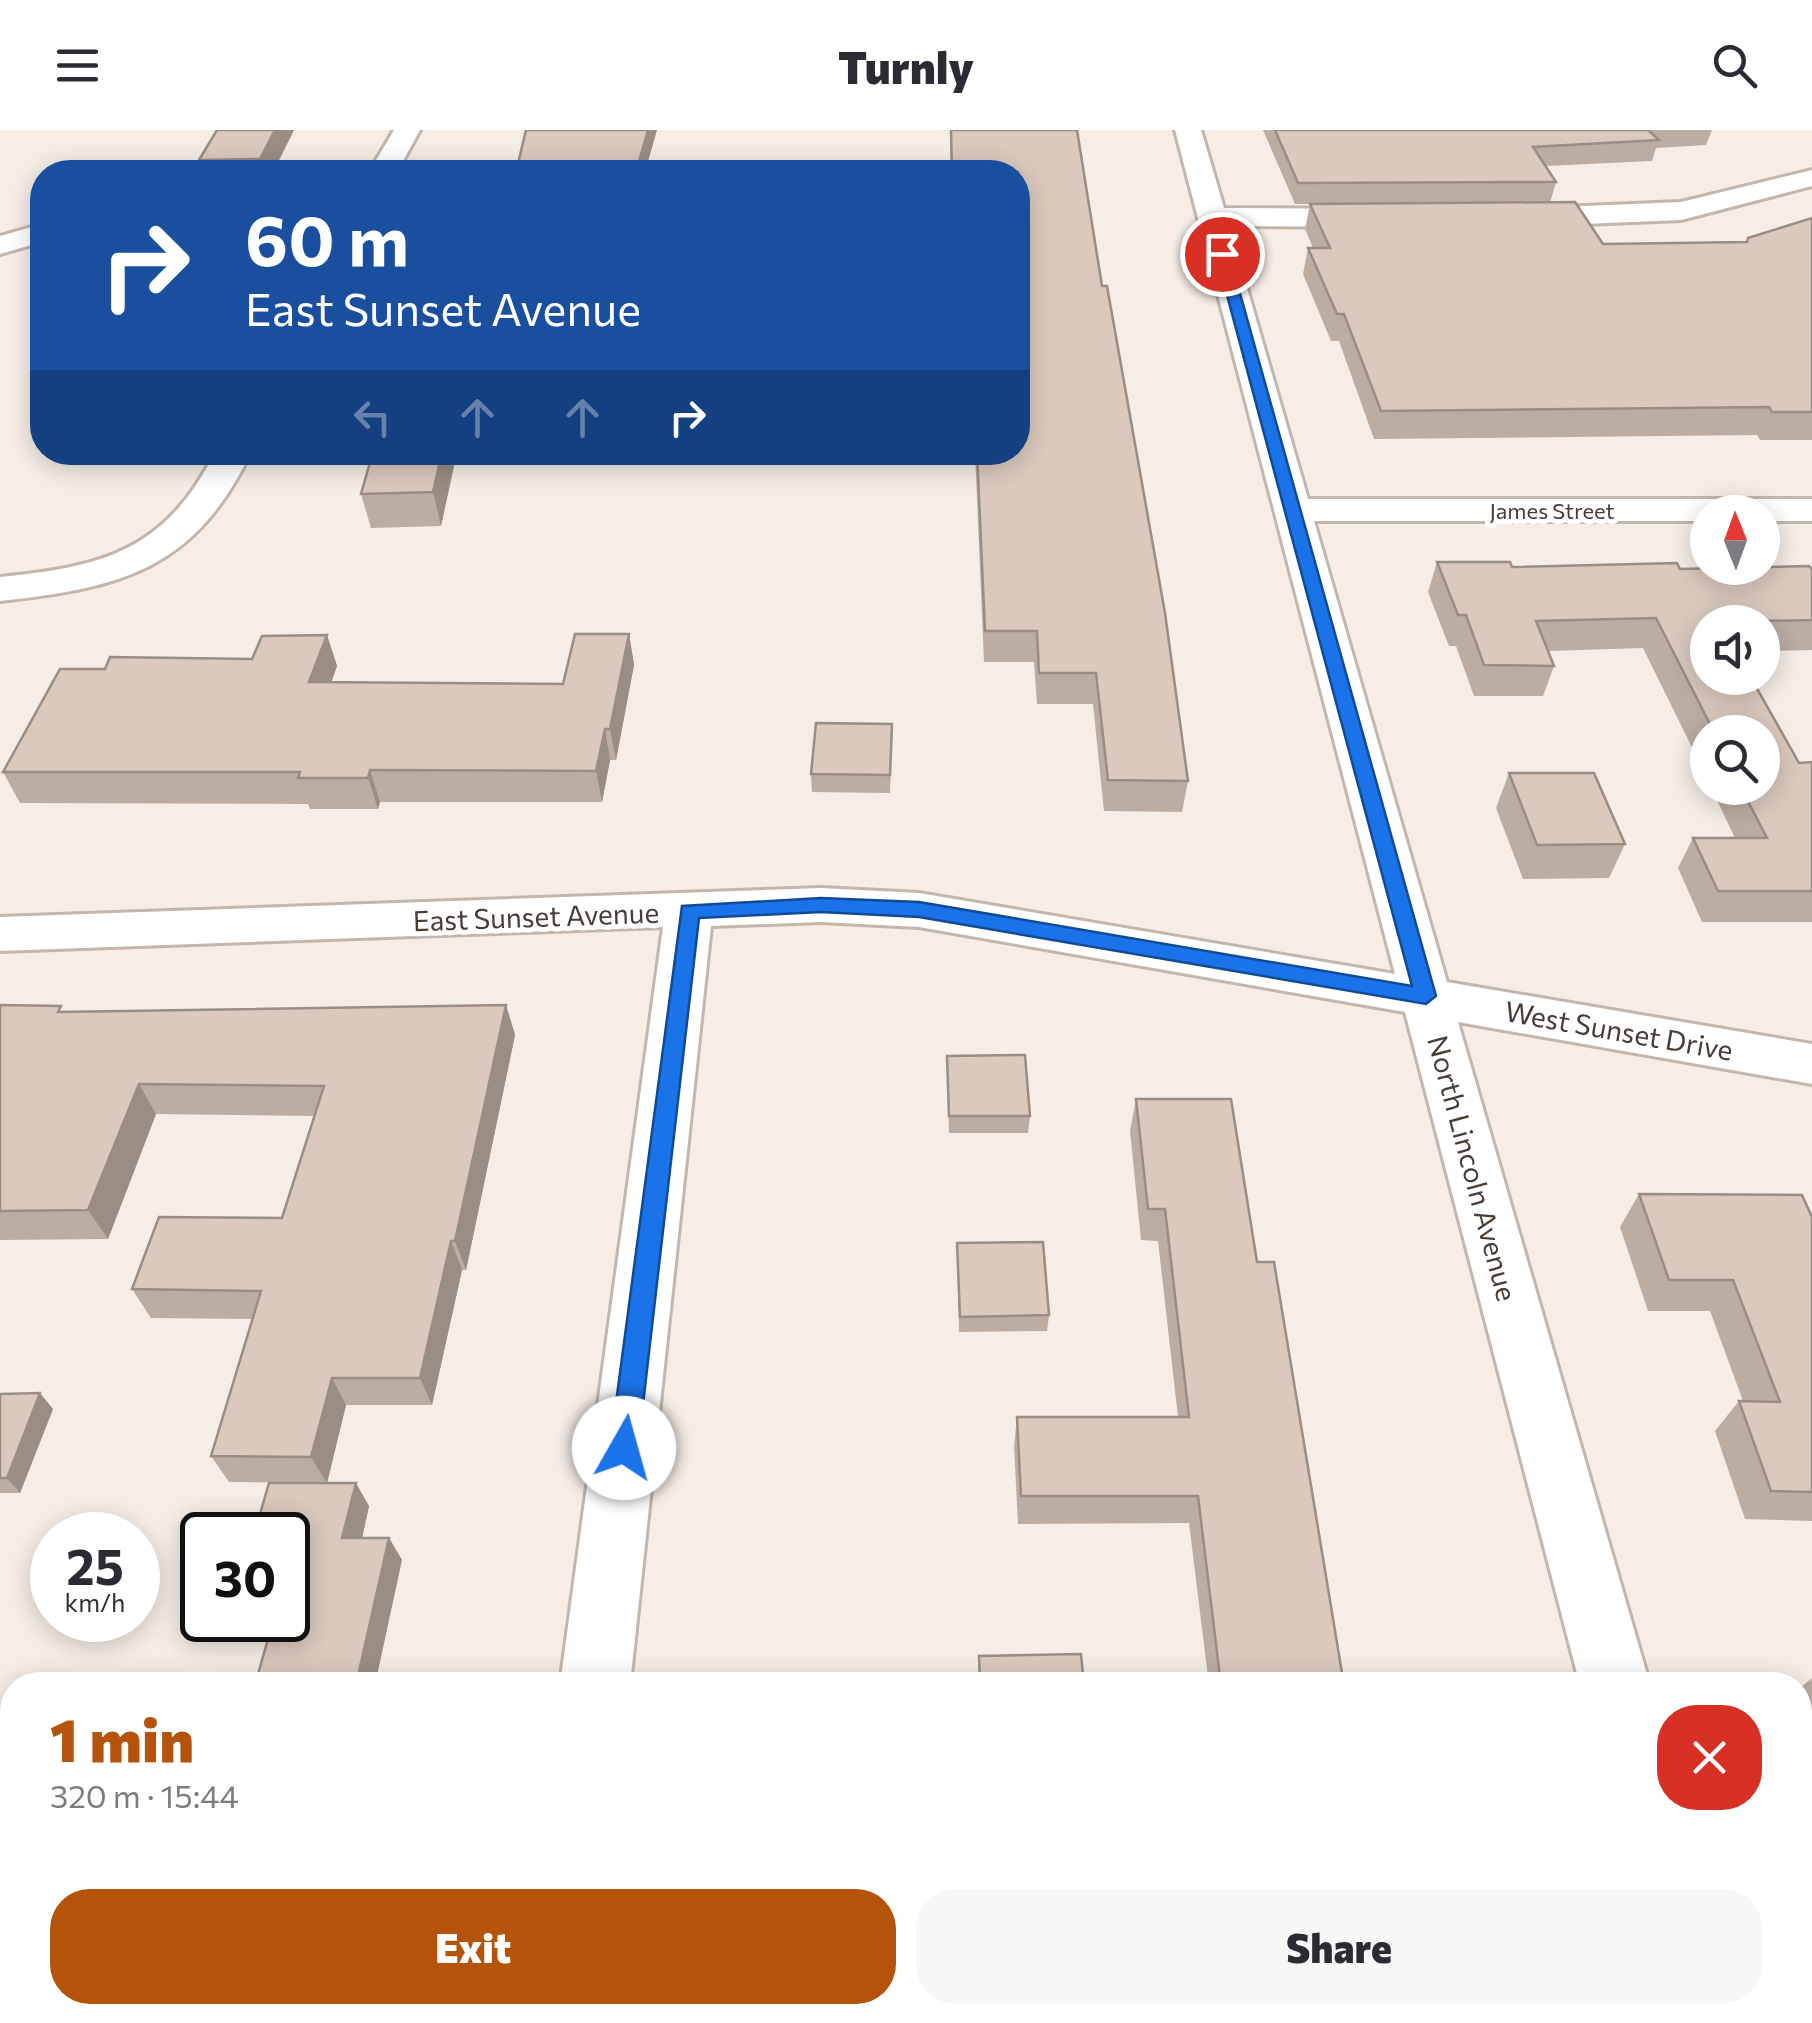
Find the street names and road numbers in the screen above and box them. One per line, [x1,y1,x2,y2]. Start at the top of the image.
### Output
street label: James Street [1489,497,1615,524]
street label: East Sunset Avenue [412,895,660,937]
street label: West Sunset Drive [1502,993,1736,1067]
street label: North Lincoln Avenue [1421,1031,1525,1305]

